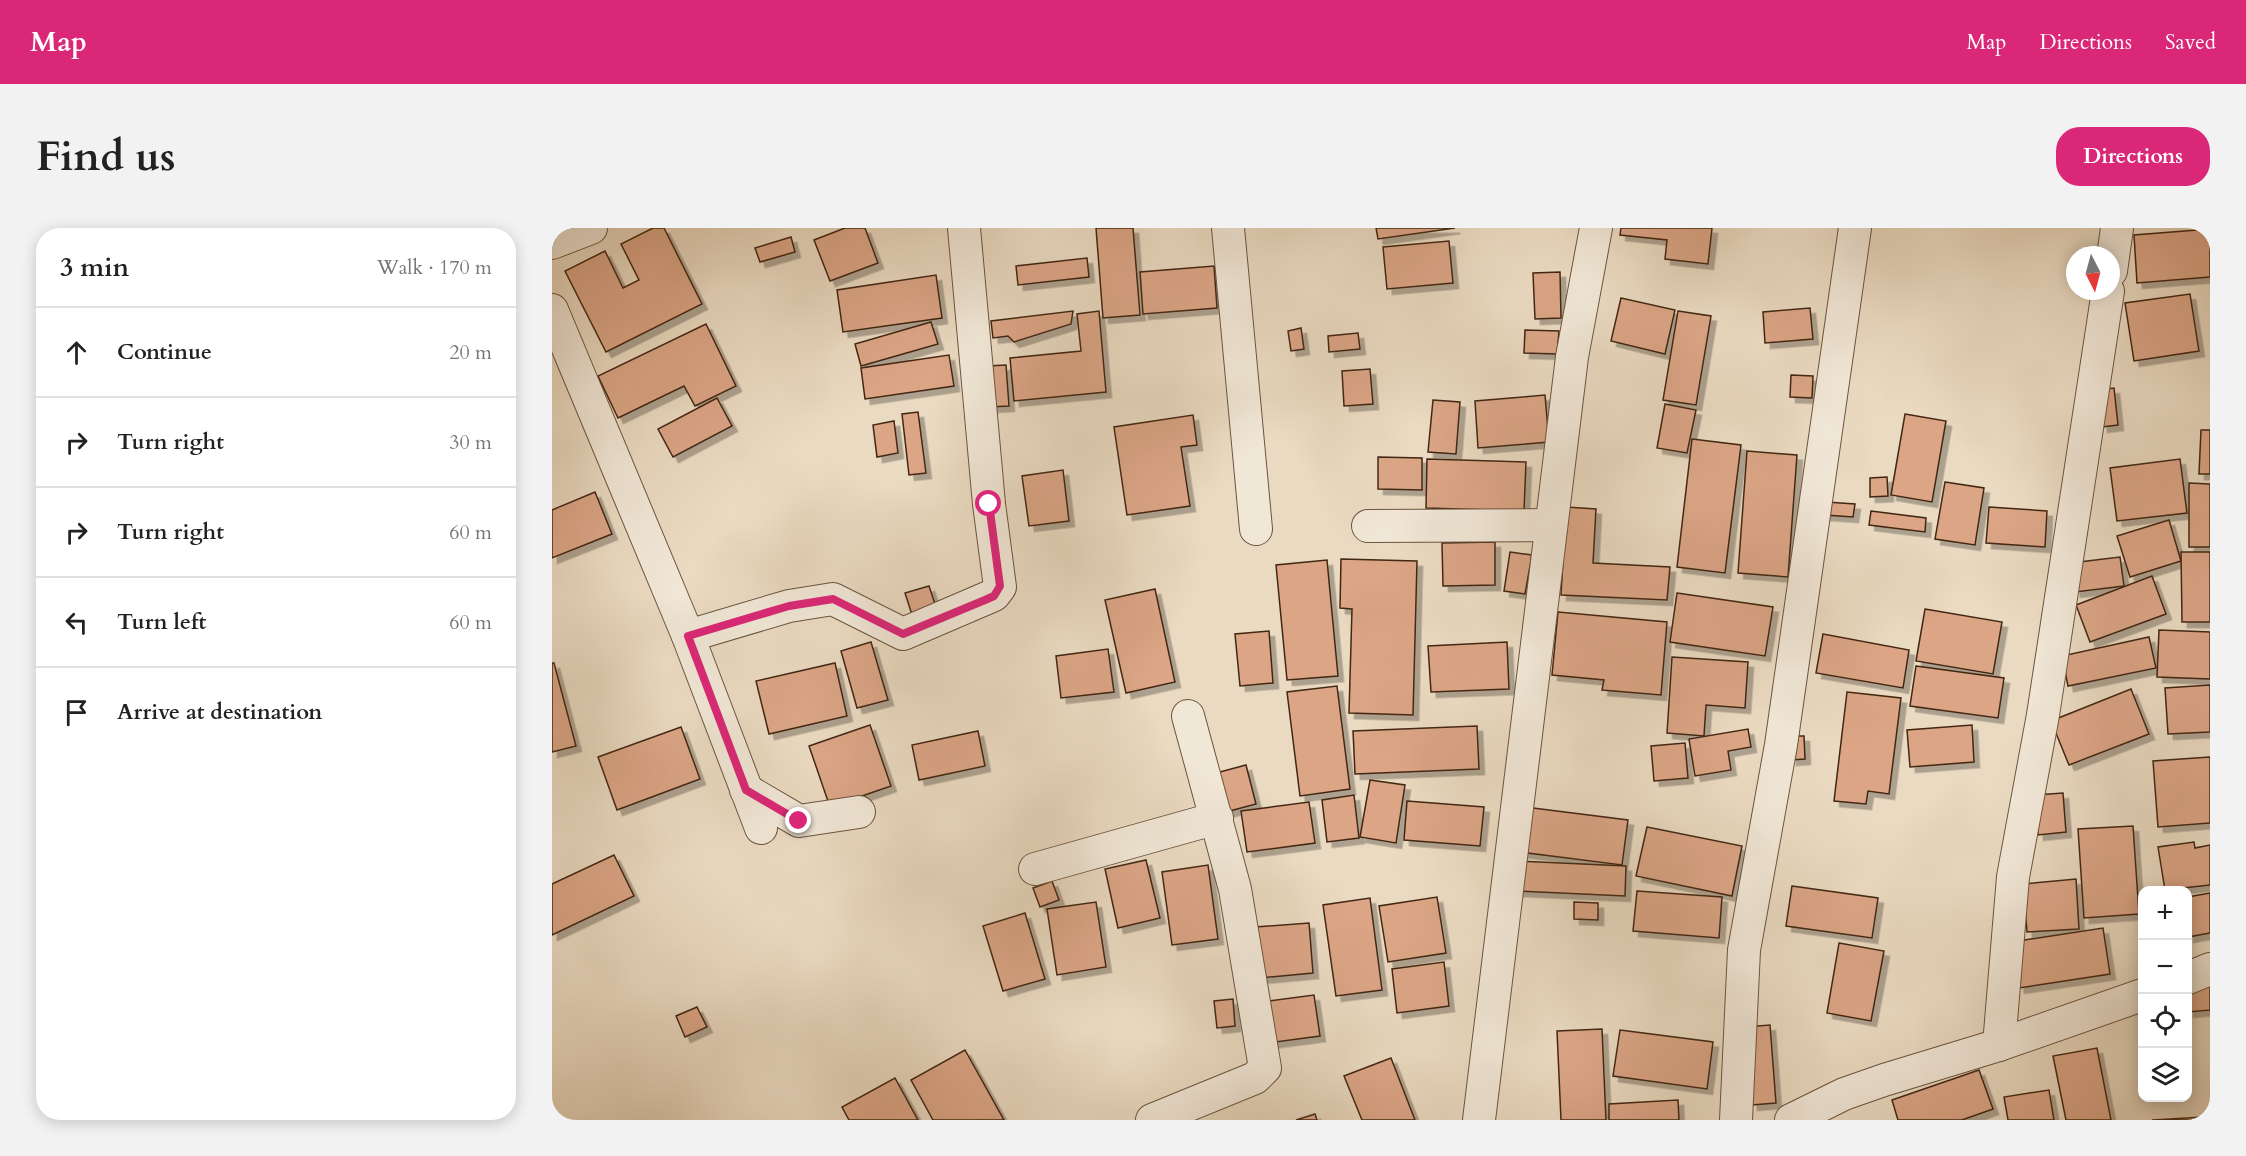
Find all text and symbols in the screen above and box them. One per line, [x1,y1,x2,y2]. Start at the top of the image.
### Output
text: Map [30,23,87,61]
text: Map [1966,28,2006,57]
text: Directions [2039,28,2132,57]
text: Saved [2165,28,2216,57]
button: Directions [2056,127,2210,186]
text: Find us [36,128,176,185]
north arrow [2066,246,2120,300]
text: 3 min [60,250,129,285]
text: Walk · 170 m [377,254,492,281]
icon: ahead [60,336,93,369]
text: Continue [117,337,212,367]
text: 20 m [449,339,492,366]
icon: right [60,426,93,459]
text: Turn right [117,427,224,457]
text: 30 m [449,429,492,456]
route start [975,490,1001,516]
icon: right [60,516,93,549]
text: Turn right [117,517,224,547]
text: 60 m [449,519,492,546]
icon: left [60,606,93,639]
text: Turn left [117,607,206,637]
text: 60 m [449,609,492,636]
icon: arrive [60,696,93,729]
text: Arrive at destination [117,697,322,727]
route end [785,807,811,833]
map controls [2138,886,2192,1102]
button: + [2138,886,2192,940]
button: − [2138,940,2192,994]
button: locate [2138,994,2192,1048]
button: layers [2138,1048,2192,1102]

